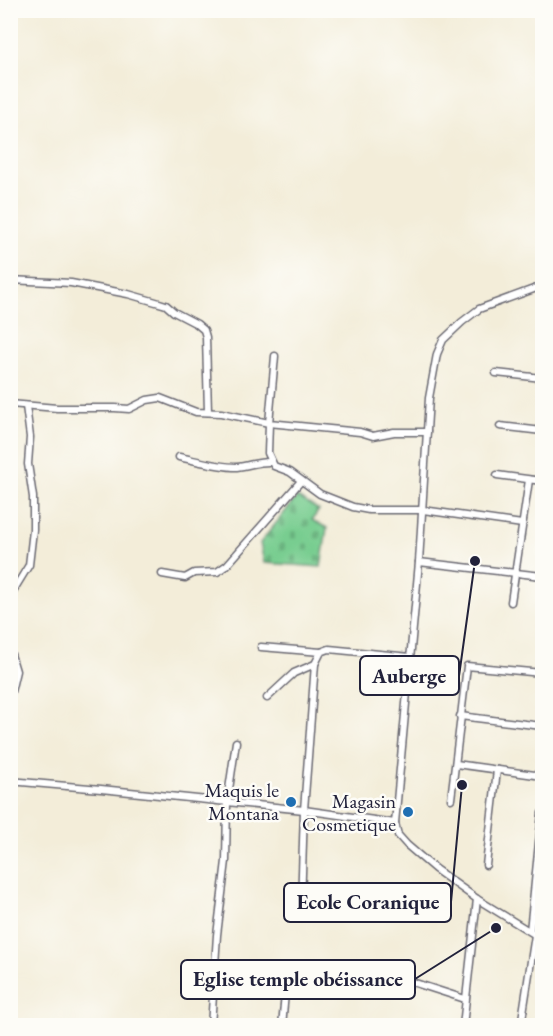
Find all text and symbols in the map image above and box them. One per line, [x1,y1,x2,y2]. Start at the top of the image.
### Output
callout: Auberge [360,656,459,695]
text: Auberge [371,662,446,689]
place label: Maquis le Montana [204,777,279,826]
place label: Magasin Cosmetique [302,788,396,837]
marker: Maquis le Montana [284,795,298,809]
marker: Magasin Cosmetique [401,805,415,819]
callout: Ecole Coranique [284,883,451,922]
text: Ecole Coranique [296,888,440,915]
callout: Eglise temple obéissance [181,960,415,999]
text: Eglise temple obéissance [193,965,403,992]

